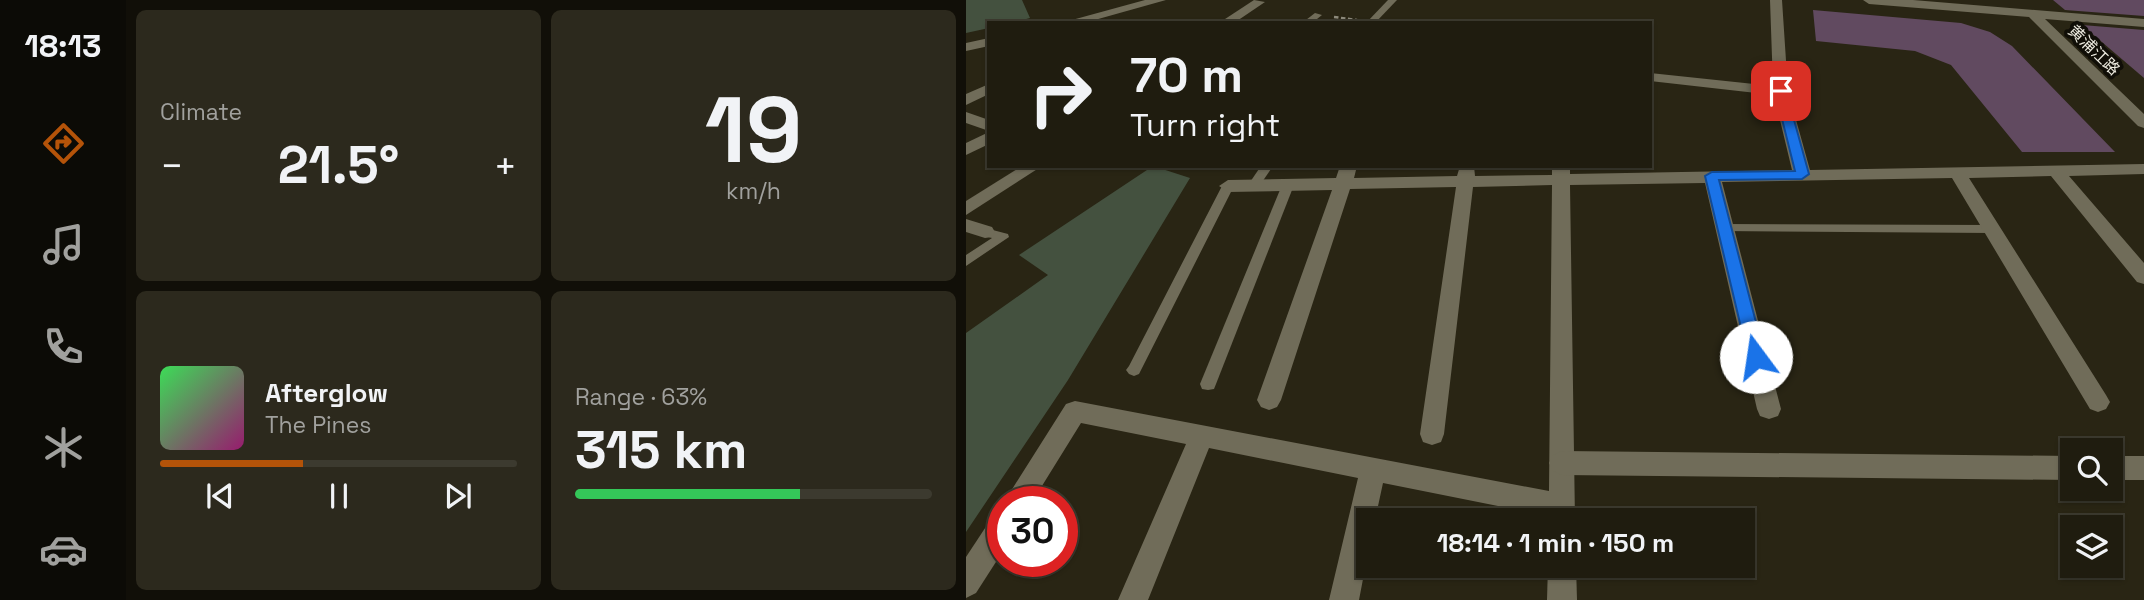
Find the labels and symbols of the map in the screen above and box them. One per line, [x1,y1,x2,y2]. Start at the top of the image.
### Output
street label: 黄浦江路 [2064,20,2124,80]
pin [1751,61,1811,121]
position arrow [1719,320,1793,394]
speed limit sign: 30 [987,486,1078,577]

